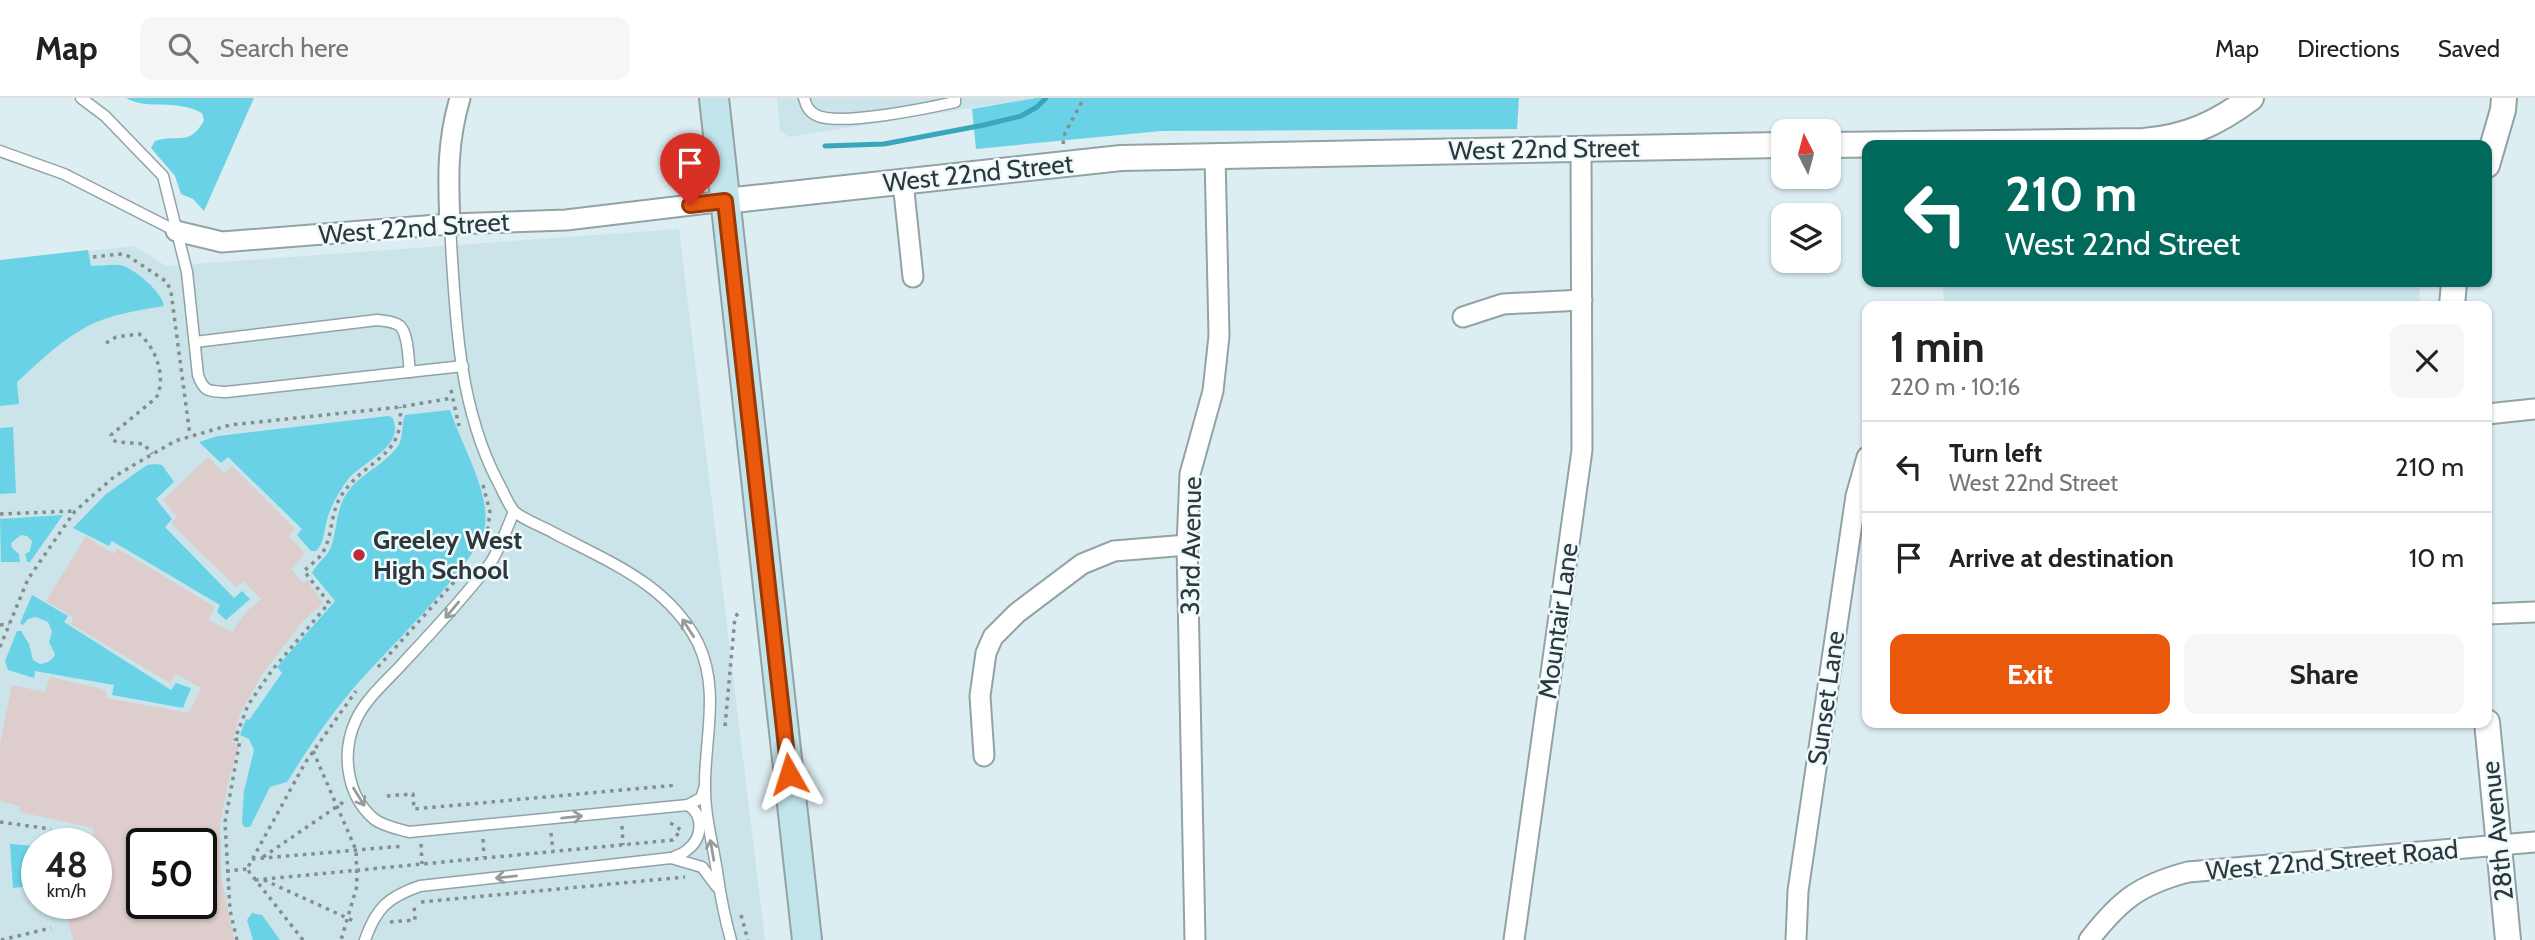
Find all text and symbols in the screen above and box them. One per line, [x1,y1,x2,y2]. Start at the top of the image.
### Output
search box [140,17,630,80]
text: Map [35,28,98,68]
icon: search [164,29,202,67]
text: Search here [220,32,349,64]
text: Map [2215,34,2259,63]
text: Directions [2297,34,2400,63]
text: Saved [2438,34,2500,63]
north arrow [1771,119,1841,189]
map controls [1771,119,1841,273]
street label: West 22nd Street [1448,131,1640,167]
pin [660,133,720,205]
icon: arrive [671,144,709,182]
street label: West 22nd Street [881,147,1075,199]
text: 210 m [2005,164,2137,223]
icon: left [1890,168,1981,259]
button: layers [1771,203,1841,273]
street label: West 22nd Street [318,205,511,251]
text: West 22nd Street [2005,224,2240,263]
text: 1 min [1890,321,1985,373]
button: close [2390,324,2464,398]
text: 220 m · 10:16 [1890,373,2020,401]
text: Turn left [1949,437,2042,469]
icon: left [1890,448,1928,486]
text: 210 m [2395,451,2464,483]
text: West 22nd Street [1949,469,2118,497]
street label: 33rd Avenue [1174,476,1208,616]
place label: Greeley West High School [373,524,522,586]
icon: arrive [1890,539,1928,577]
street label: Mountair Lane [1531,541,1585,701]
text: Arrive at destination [1949,542,2174,574]
text: 10 m [2409,542,2464,574]
marker: Greeley West High School [351,547,367,563]
one-way arrow [444,600,460,618]
one-way arrow [680,618,694,638]
street label: Sunset Lane [1801,629,1851,767]
button: Exit [1890,634,2170,714]
button: Share [2184,634,2464,714]
position arrow [752,737,826,811]
street label: 28th Avenue [2474,759,2520,903]
one-way arrow [351,787,366,806]
one-way arrow [560,810,583,823]
speed limit sign: 50 [126,828,217,919]
street label: West 22nd Street Road [2204,833,2460,887]
one-way arrow [705,839,718,861]
text: 48 [45,843,88,886]
one-way arrow [495,870,518,883]
text: km/h [47,880,86,902]

